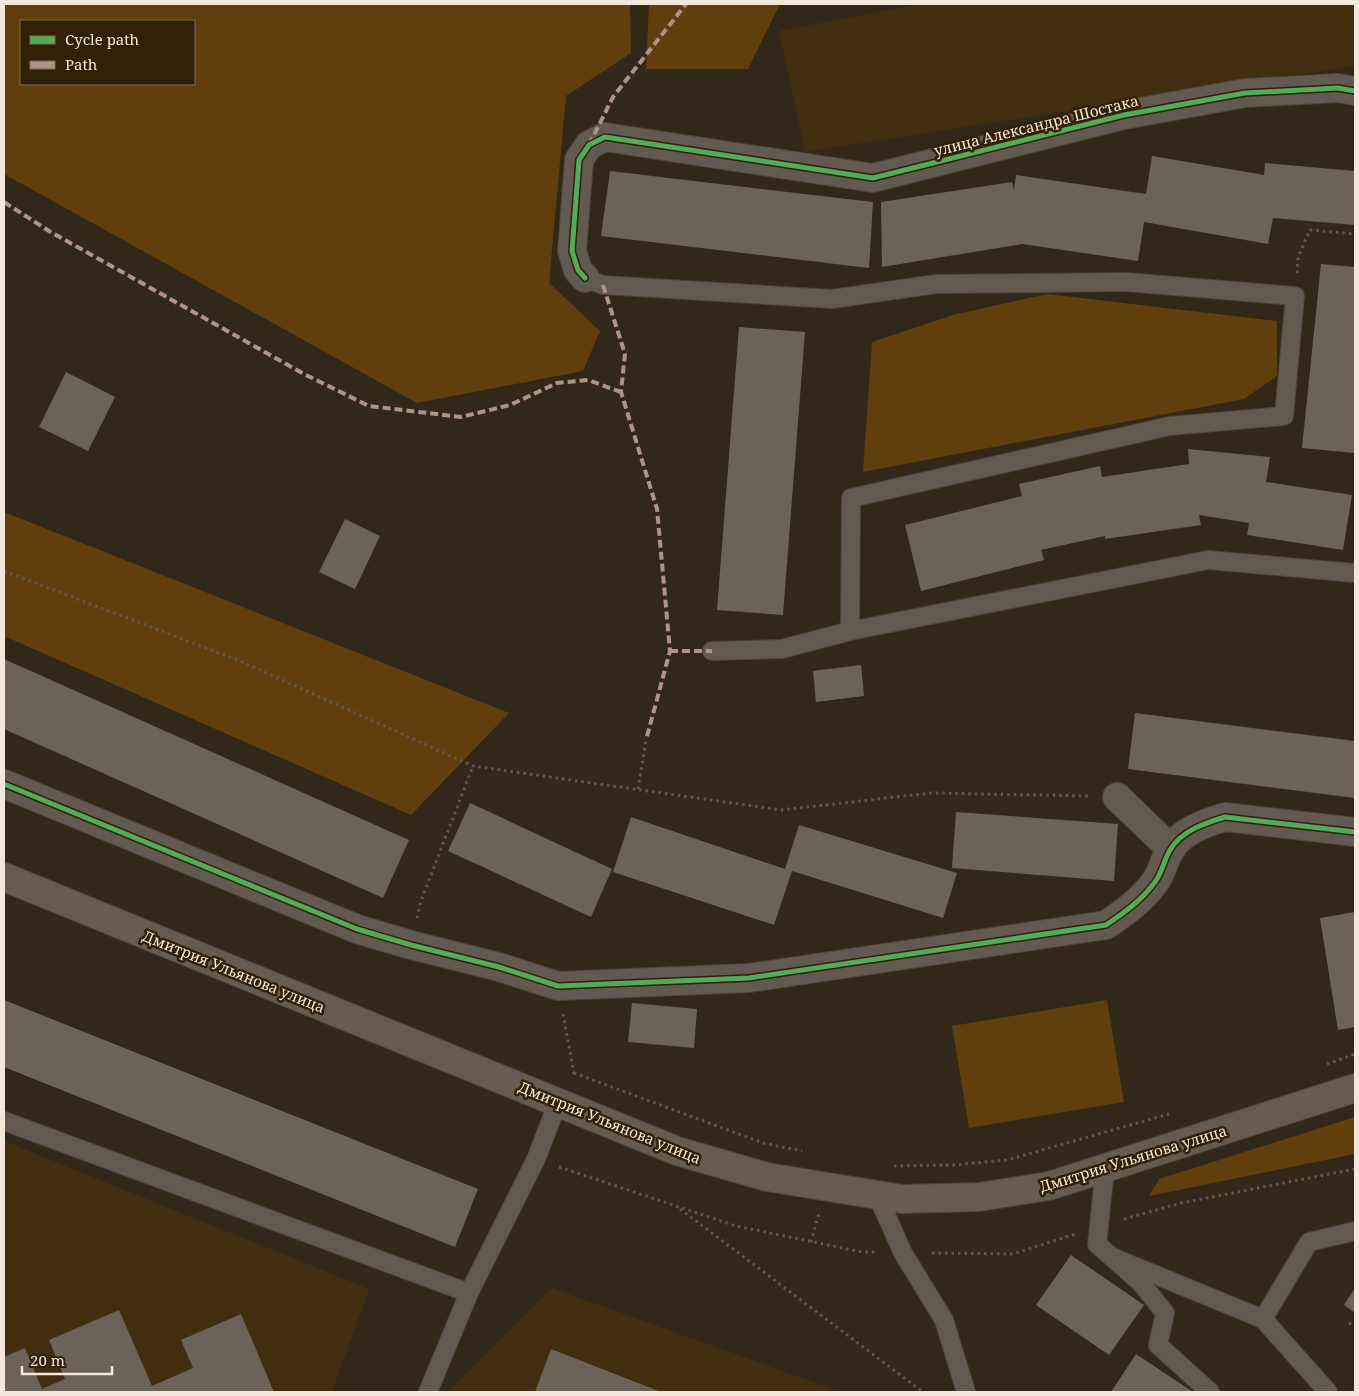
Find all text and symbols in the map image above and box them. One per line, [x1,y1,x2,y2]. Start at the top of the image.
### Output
legend [20,20,195,85]
text: Cycle path [65,29,140,49]
text: Path [65,54,98,74]
street label: улица Александра Шостака [932,90,1140,160]
street label: Дмитрия Ульянова улица [140,925,328,1017]
street label: Дмитрия Ульянова улица [516,1076,704,1168]
street label: Дмитрия Ульянова улица [1037,1120,1229,1196]
scale bar [22,1344,112,1376]
text: 20 m [30,1350,65,1370]

